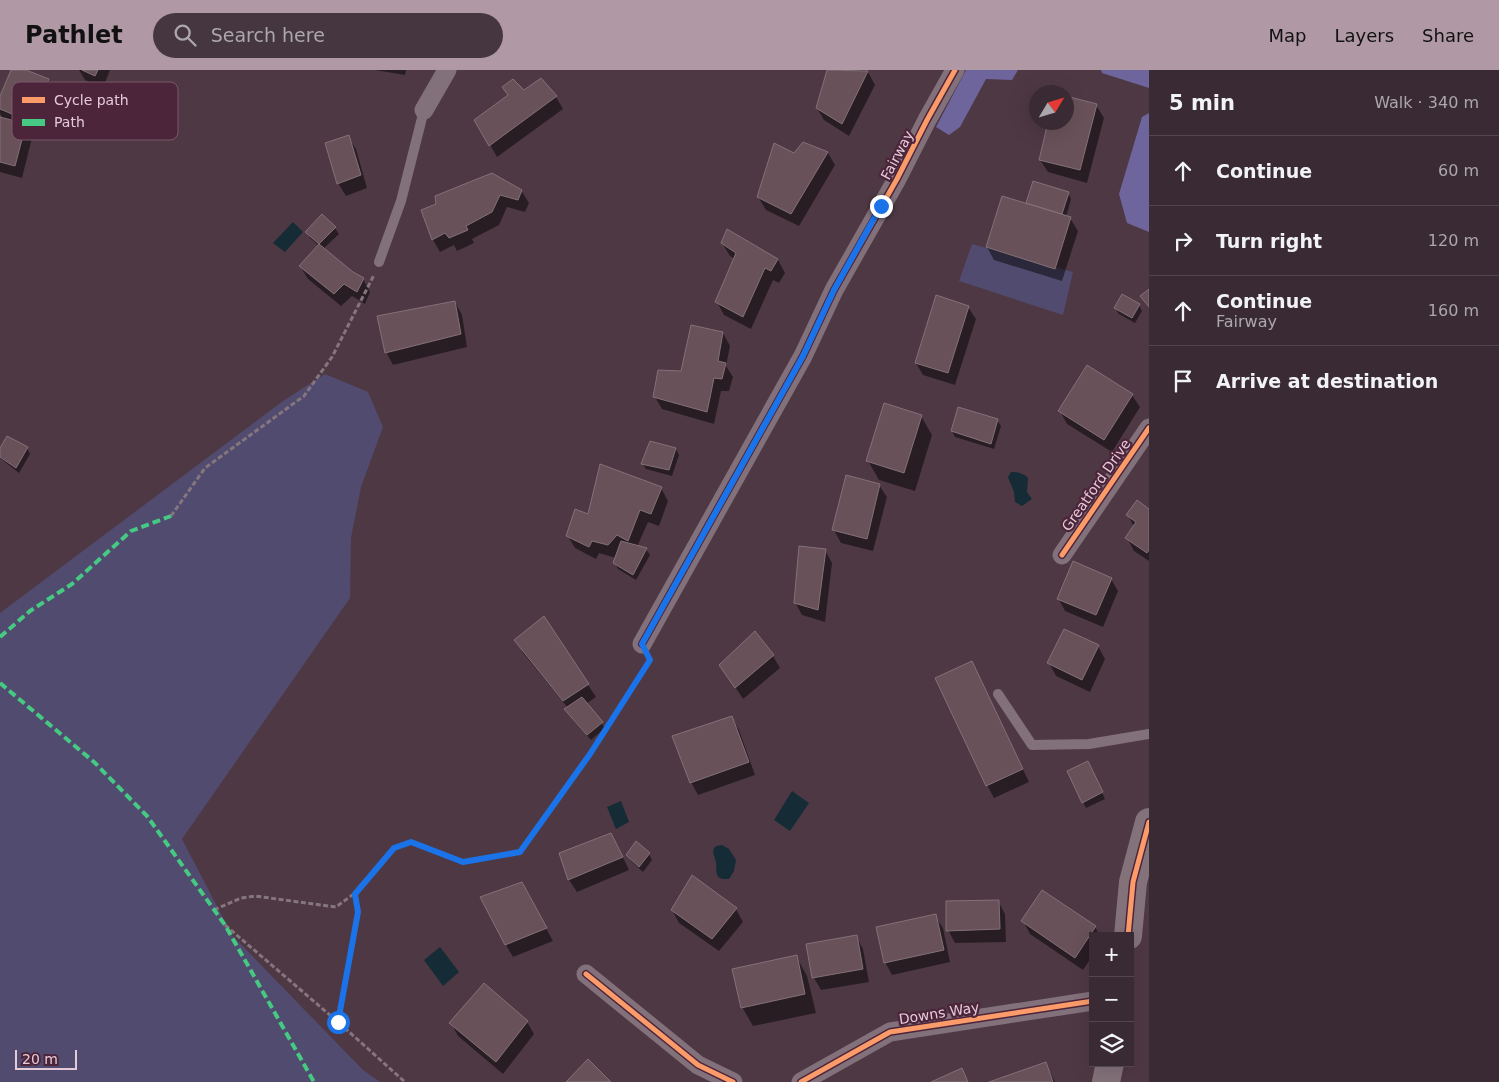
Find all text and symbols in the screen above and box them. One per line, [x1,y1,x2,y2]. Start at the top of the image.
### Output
search box [153,13,503,58]
text: Pathlet [25,21,123,49]
icon: search [171,21,199,49]
text: Search here [211,24,325,46]
text: Map [1268,25,1306,46]
text: Layers [1334,25,1394,46]
text: Share [1422,25,1474,46]
legend [12,82,178,140]
north arrow [1029,85,1074,130]
text: 5 min [1169,91,1235,115]
text: Cycle path [54,92,129,108]
text: Walk · 340 m [1374,93,1479,112]
text: Path [54,114,85,130]
street label: Fairway [877,128,917,182]
icon: ahead [1169,157,1197,185]
text: Continue [1216,160,1312,182]
text: 60 m [1438,161,1479,180]
route end [870,195,893,218]
icon: right [1169,227,1197,255]
text: Turn right [1216,230,1322,252]
text: 120 m [1428,231,1479,250]
text: Continue [1216,290,1312,312]
icon: ahead [1169,297,1197,325]
text: 160 m [1428,301,1479,320]
text: Fairway [1216,312,1277,331]
icon: arrive [1169,367,1197,395]
text: Arrive at destination [1216,370,1438,392]
street label: Greatford Drive [1058,436,1134,534]
map controls [1089,932,1134,1067]
button: + [1089,932,1134,977]
button: − [1089,977,1134,1022]
street label: Downs Way [898,999,980,1027]
route start [327,1011,350,1034]
button: layers [1089,1022,1134,1067]
scale bar [15,1047,78,1070]
text: 20 m [22,1051,58,1067]

